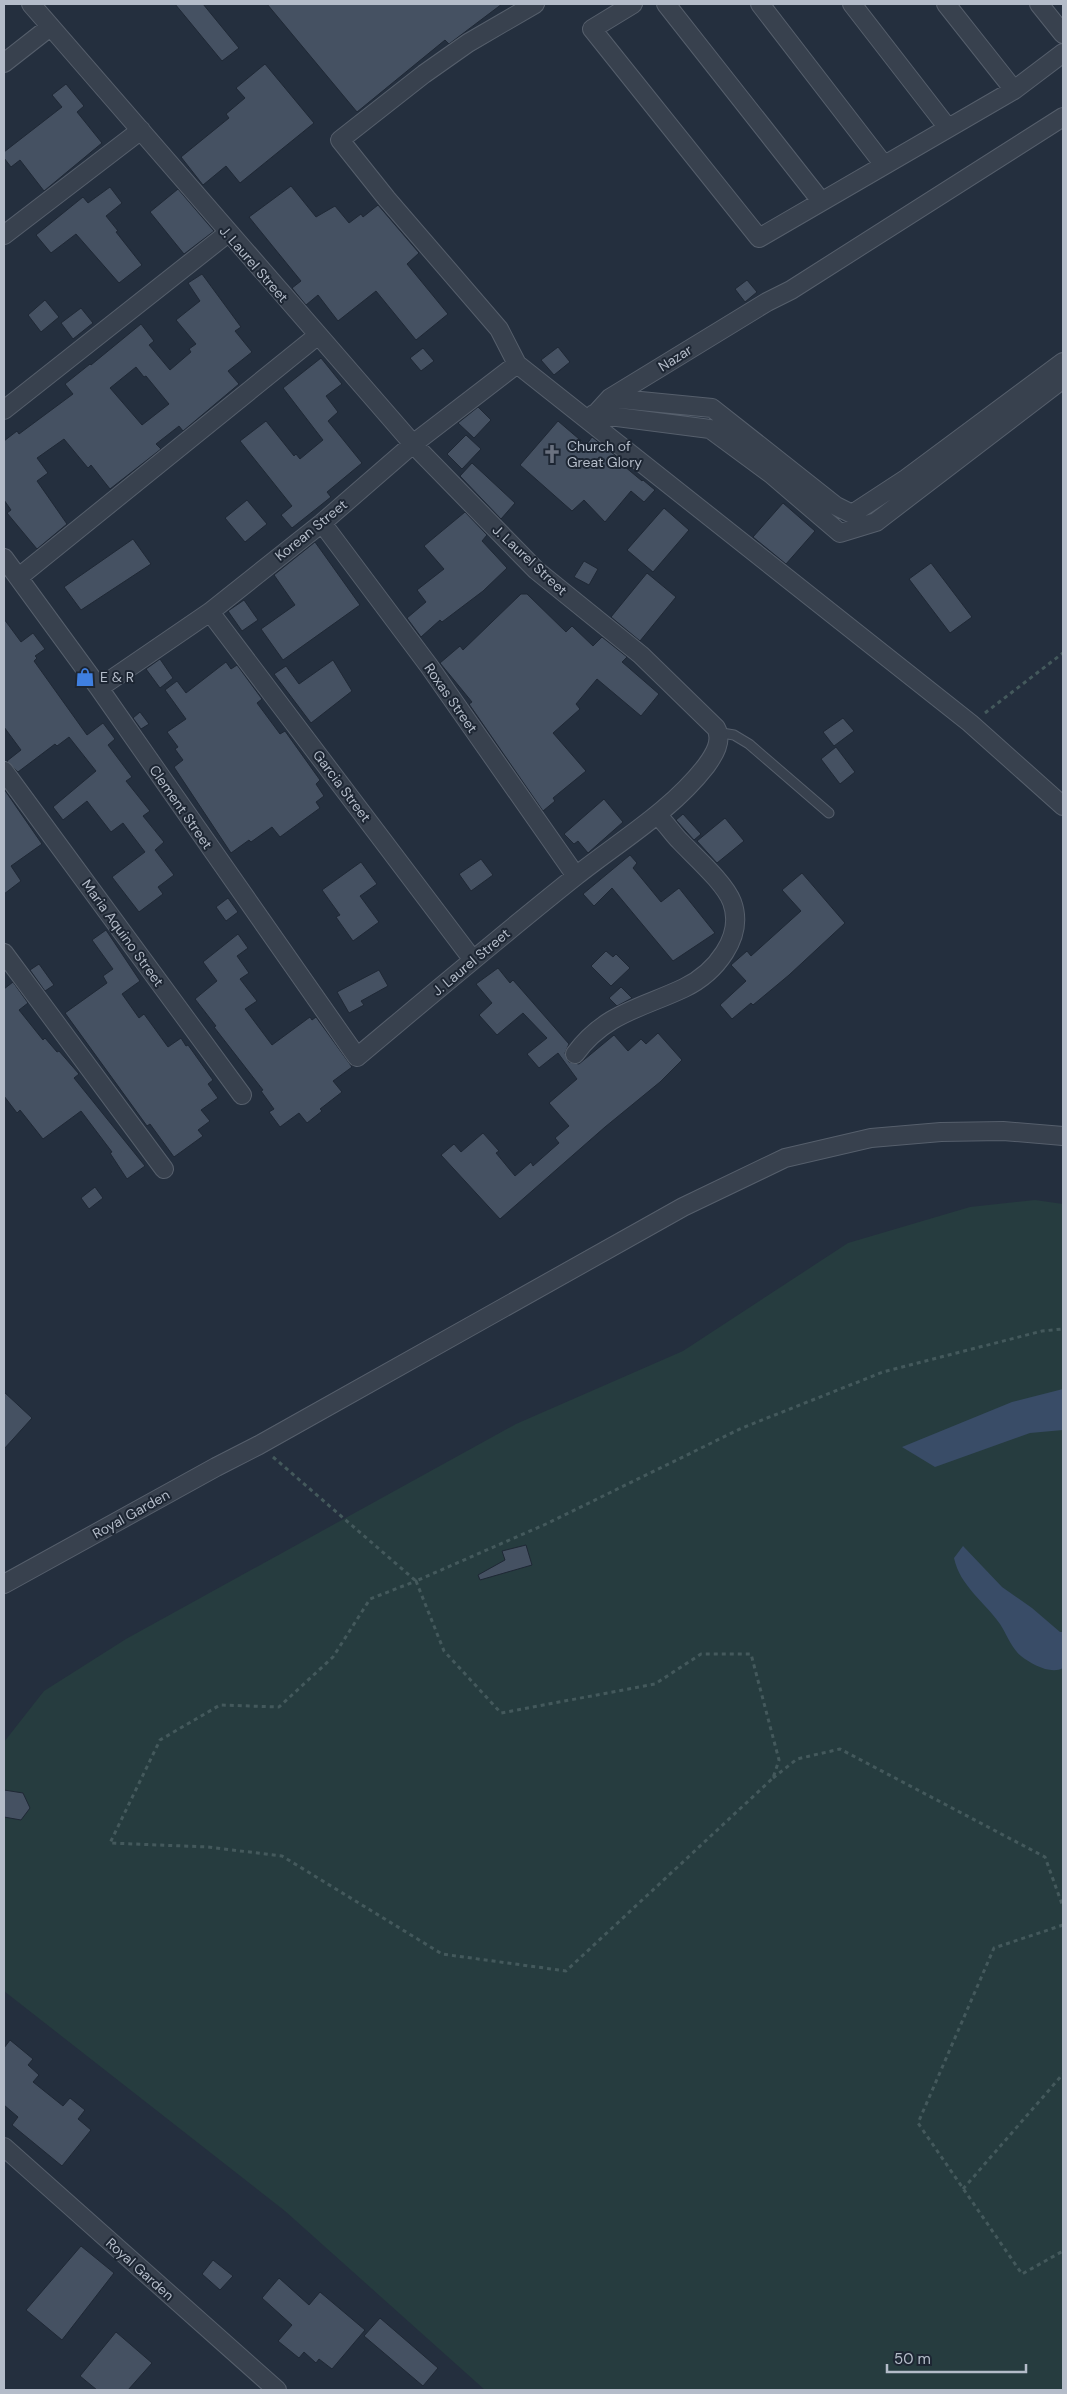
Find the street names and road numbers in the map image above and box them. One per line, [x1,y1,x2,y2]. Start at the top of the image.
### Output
street label: J. Laurel Street [216,222,292,306]
street label: Nazar [655,341,695,375]
street label: Korean Street [271,495,351,565]
street label: J. Laurel Street [489,521,571,599]
street label: Roxas Street [420,660,482,736]
street label: Garcia Street [309,746,375,826]
street label: Clement Street [145,762,217,852]
street label: Maria Aquino Street [78,876,168,990]
street label: J. Laurel Street [429,924,513,1000]
street label: Royal Garden [89,1485,173,1543]
street label: Royal Garden [102,2234,178,2304]

